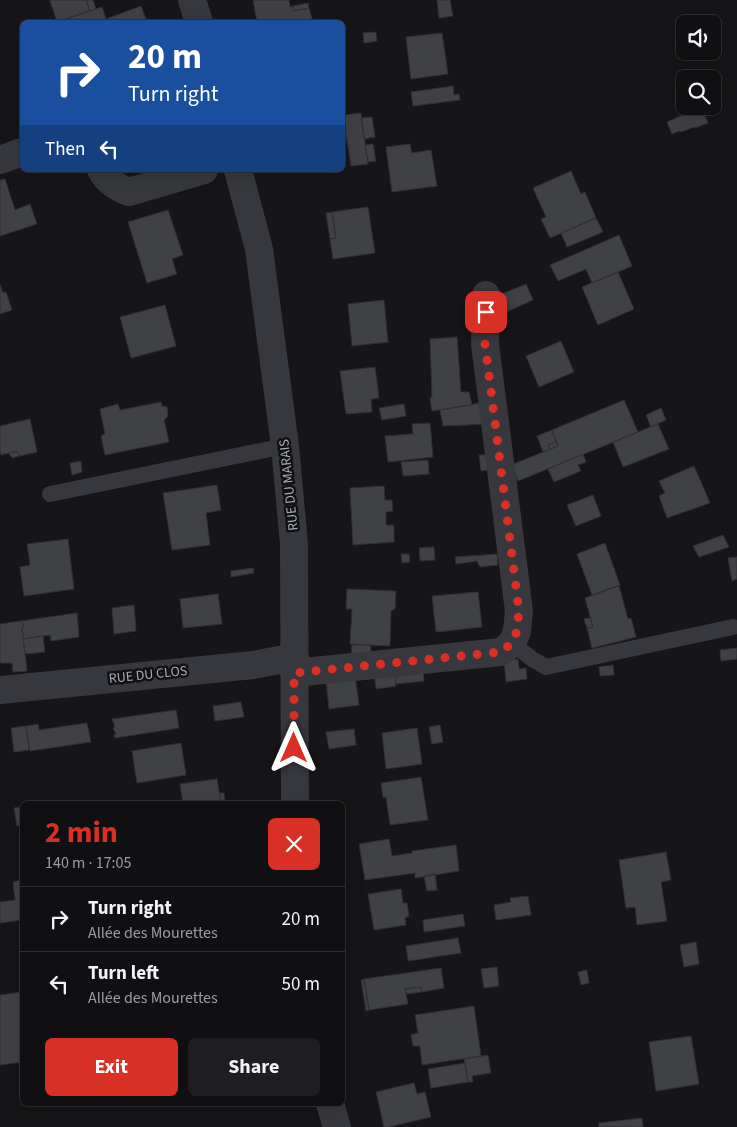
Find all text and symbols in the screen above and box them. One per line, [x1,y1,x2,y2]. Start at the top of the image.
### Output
map controls [676,15,721,115]
button: sound [676,15,721,60]
text: 20 m [128,32,202,82]
icon: right [45,40,110,105]
button: search [676,70,721,115]
text: Turn right [128,78,218,110]
icon: left [95,135,123,163]
text: Then [45,136,85,163]
pin [465,291,507,333]
icon: arrive [472,298,500,326]
street label: RUE DU MARAIS [274,438,304,532]
street label: RUE DU CLOS [108,661,188,689]
position arrow [267,721,319,773]
text: 2 min [45,811,118,854]
button: close [268,818,320,870]
text: 140 m · 17:05 [45,852,132,874]
text: Turn right [88,895,172,922]
icon: right [45,905,73,933]
text: 20 m [282,906,320,933]
text: Allée des Mourettes [88,922,218,944]
text: Turn left [88,960,159,987]
icon: left [45,970,73,998]
text: 50 m [282,971,320,998]
text: Allée des Mourettes [88,987,218,1009]
button: Exit [45,1038,178,1096]
button: Share [188,1038,320,1096]

